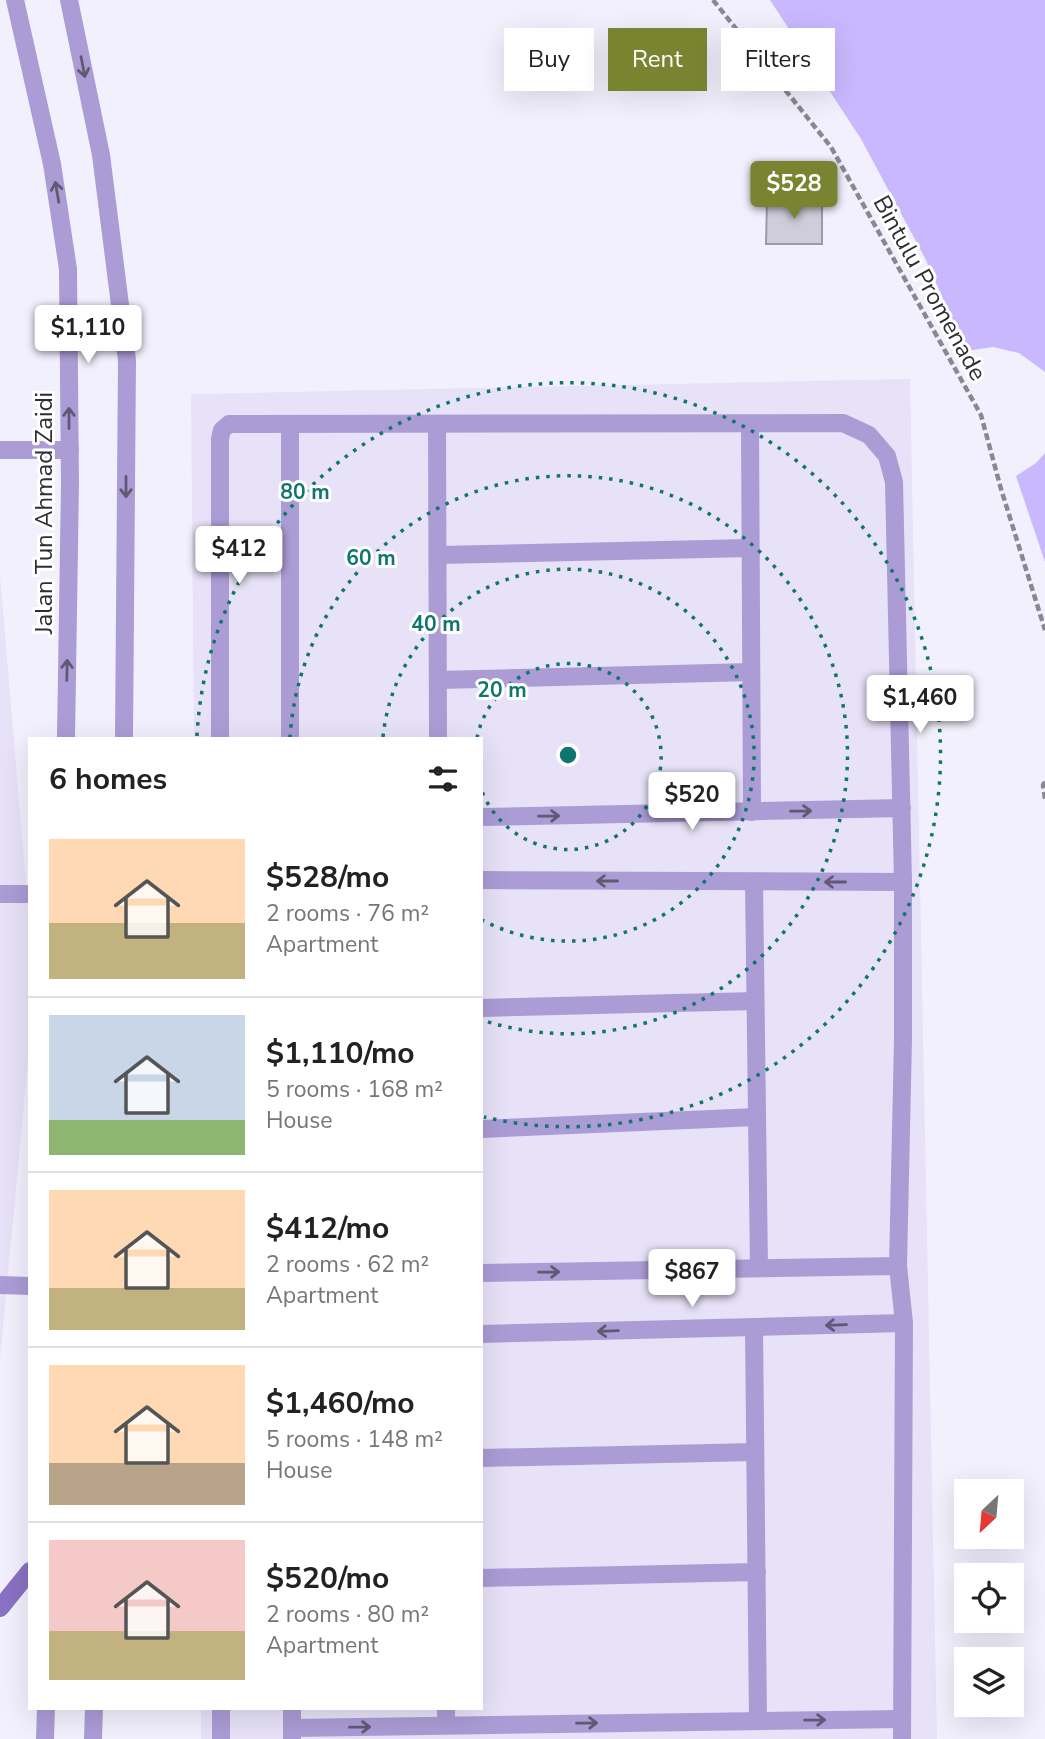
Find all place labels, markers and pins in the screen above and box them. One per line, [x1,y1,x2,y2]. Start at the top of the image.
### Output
pin: $528 [753,162,835,221]
pin: $1,110 [31,306,145,365]
pin: $412 [198,526,280,586]
pin: $1,460 [863,676,977,735]
centre of rings [556,743,580,767]
pin: $520 [651,772,733,832]
pin: $867 [651,1250,733,1309]

